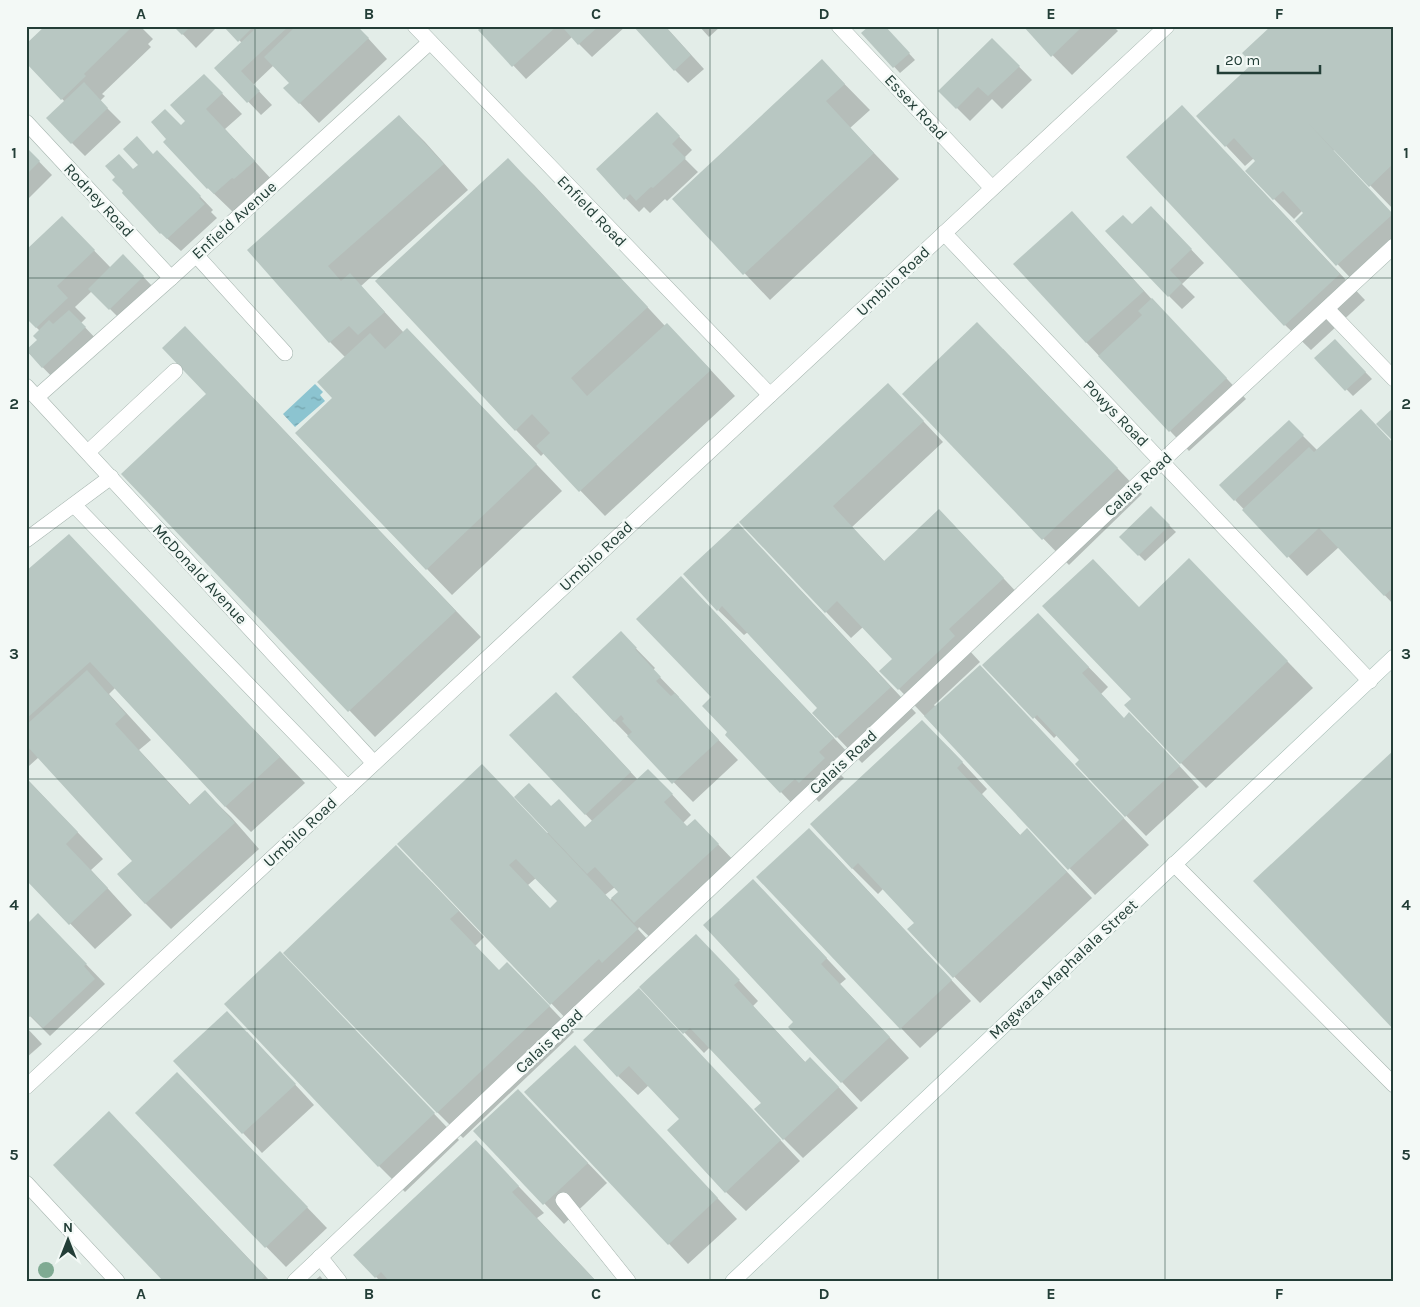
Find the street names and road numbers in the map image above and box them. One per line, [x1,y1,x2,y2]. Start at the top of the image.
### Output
street label: Essex Road [881,70,951,144]
street label: Rodney Road [60,159,138,241]
street label: Enfield Road [553,171,631,251]
street label: Enfield Avenue [188,177,280,263]
street label: Umbilo Road [852,242,934,320]
street label: Powys Road [1079,376,1153,450]
street label: Calais Road [1100,448,1176,520]
street label: Umbilo Road [555,517,637,595]
street label: McDonald Avenue [149,520,251,628]
street label: Calais Road [805,726,881,798]
street label: Umbilo Road [259,793,341,871]
street label: Magwaza Maphalala Street [985,895,1141,1043]
street label: Calais Road [511,1005,587,1077]

